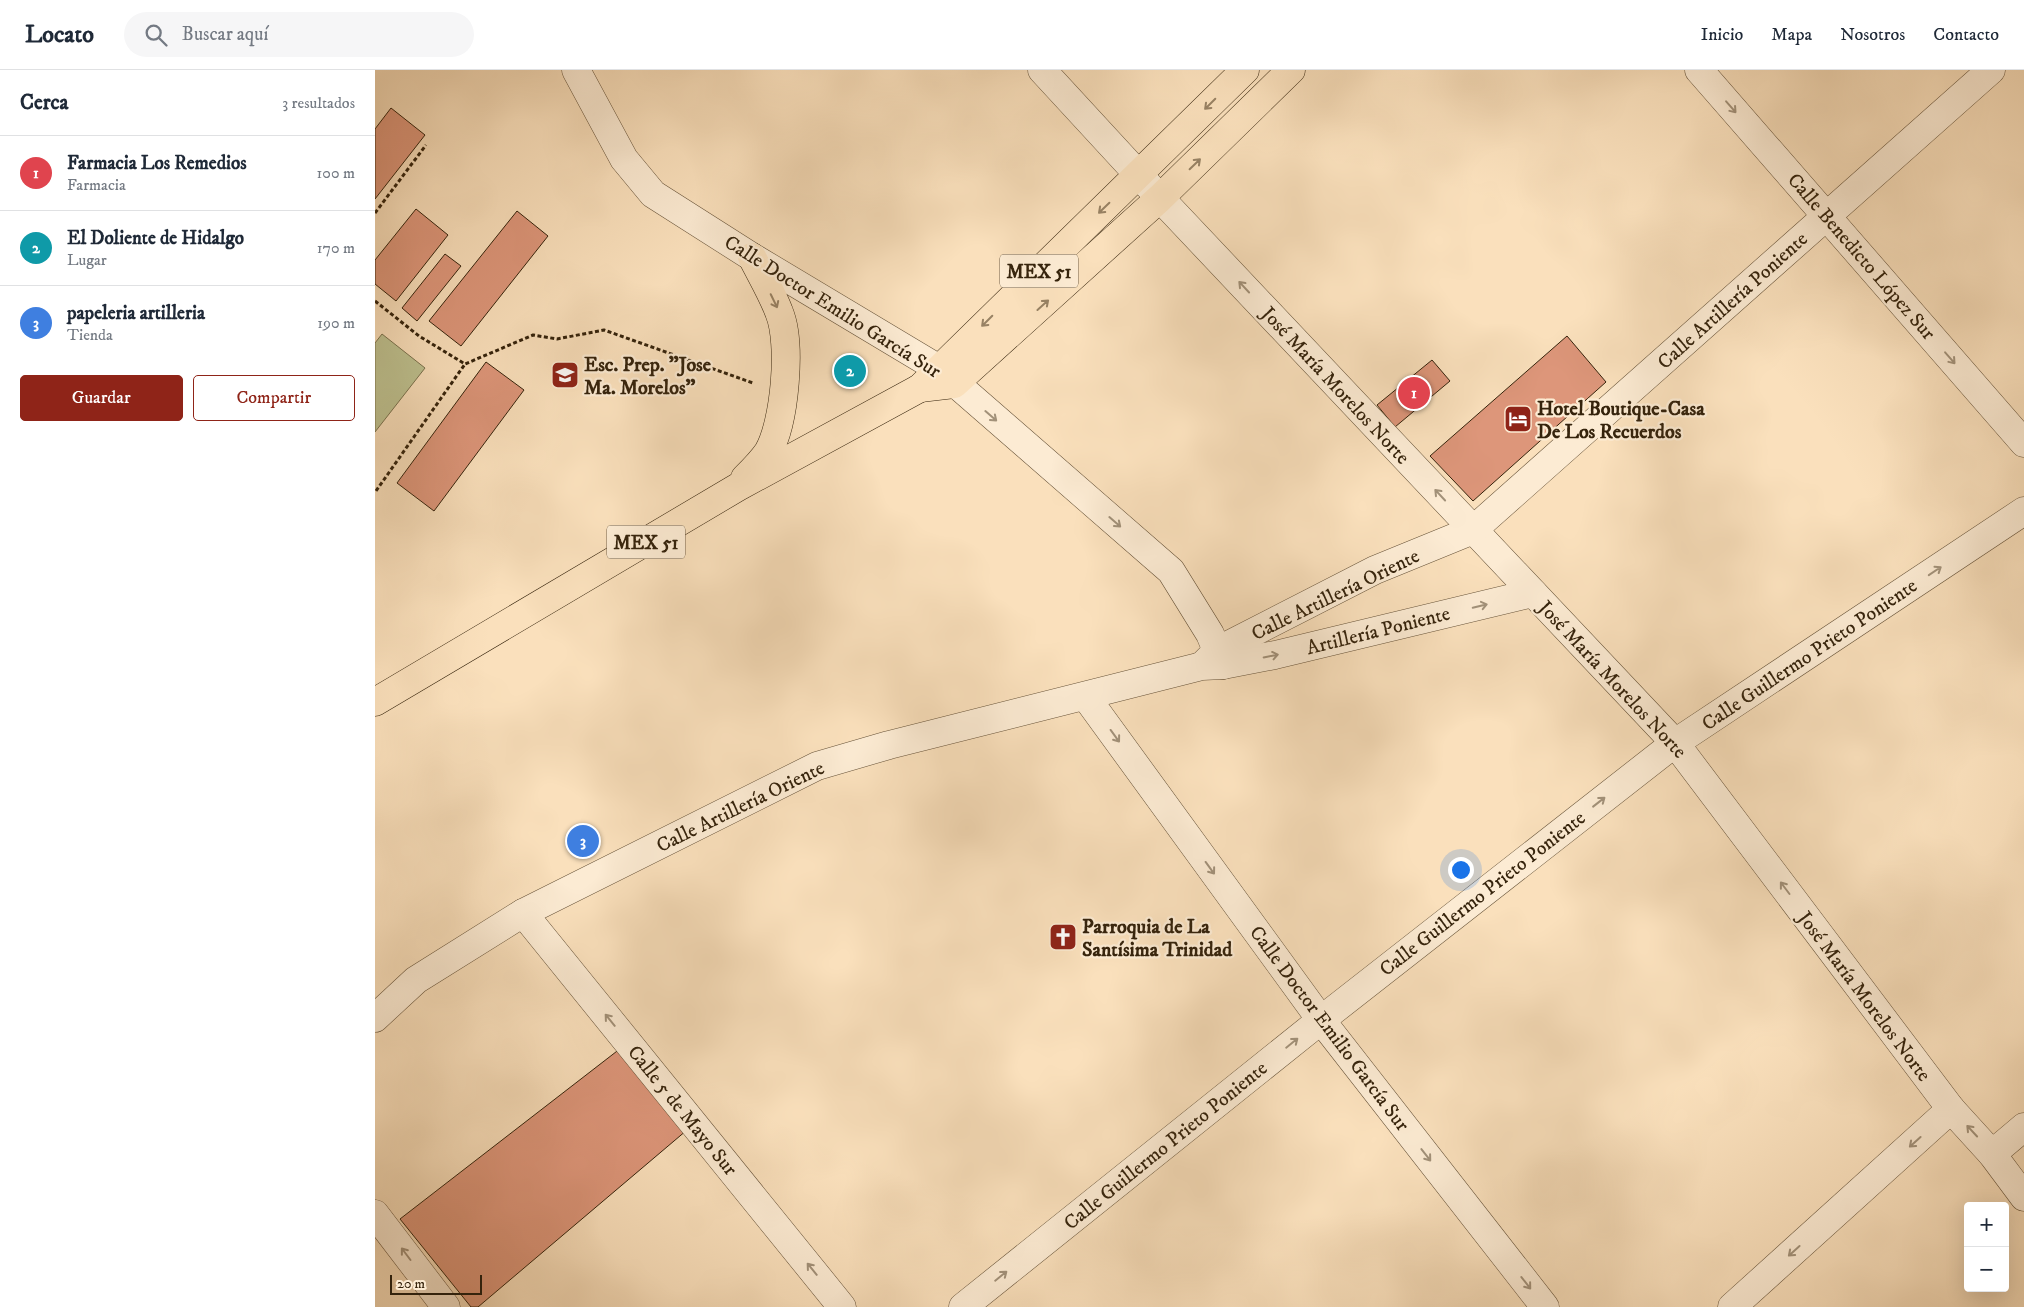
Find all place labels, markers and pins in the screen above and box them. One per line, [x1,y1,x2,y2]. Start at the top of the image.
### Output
pin: 2 [834,352,866,390]
place label: Esc. Prep. "Jose Ma. Morelos" [584,353,712,401]
school or university icon: Esc. Prep. "Jose Ma. Morelos" [550,360,580,390]
pin: 1 [1398,374,1430,412]
place label: Hotel Boutique-Casa De Los Recuerdos [1537,397,1705,445]
hotel icon: Hotel Boutique-Casa De Los Recuerdos [1503,404,1533,434]
pin: 3 [567,822,599,860]
place label: Parroquia de La Santísima Trinidad [1082,915,1233,963]
church icon: Parroquia de La Santísima Trinidad [1048,922,1078,952]

